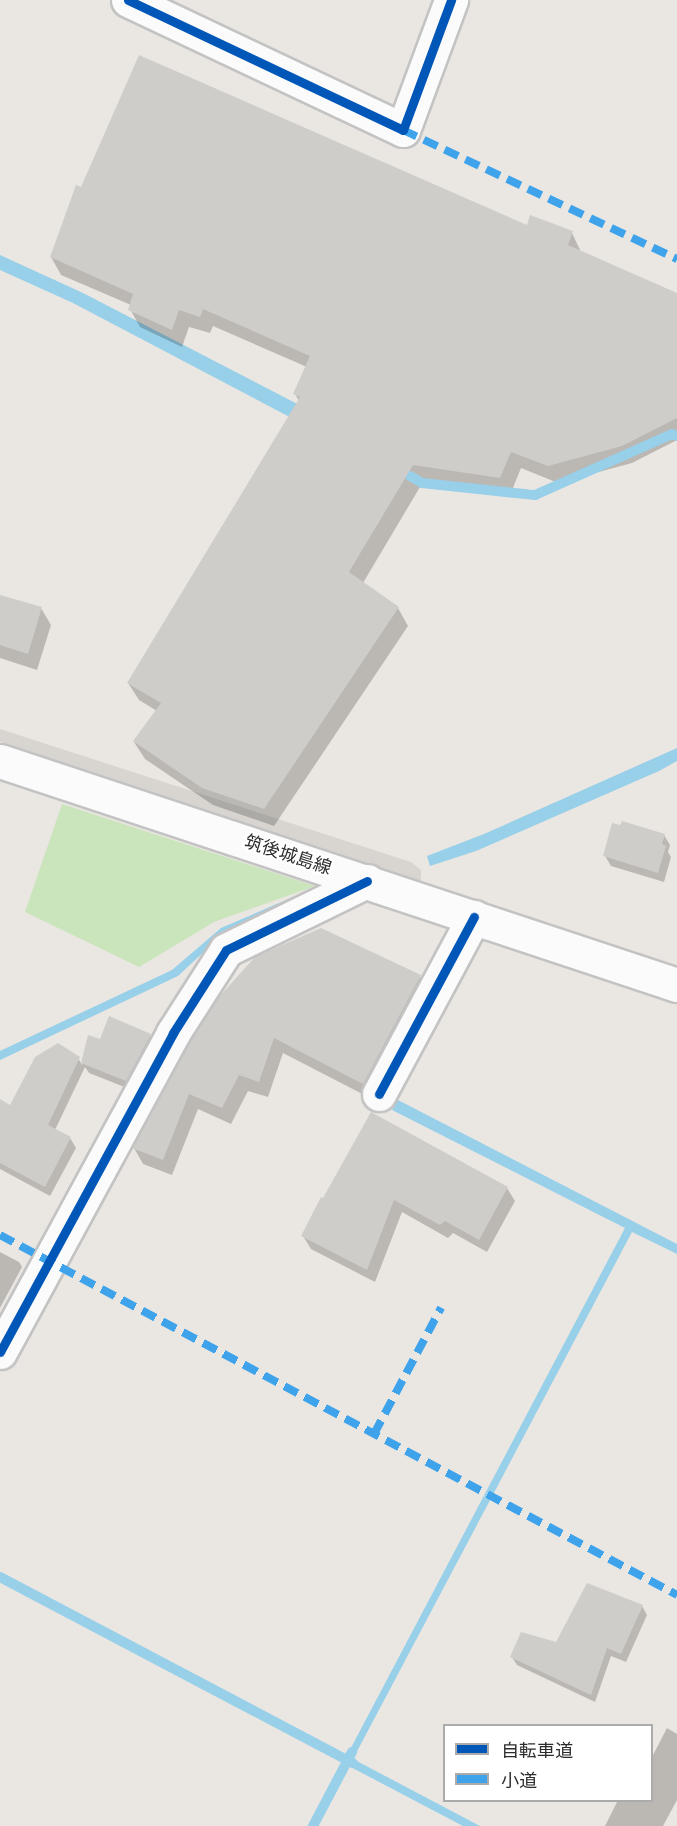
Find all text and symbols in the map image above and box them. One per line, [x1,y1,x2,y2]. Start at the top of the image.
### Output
street label: 筑後城島線 [242,831,334,879]
legend [443,1724,653,1802]
text: 自転車道 [501,1740,573,1761]
text: 小道 [501,1770,537,1791]

